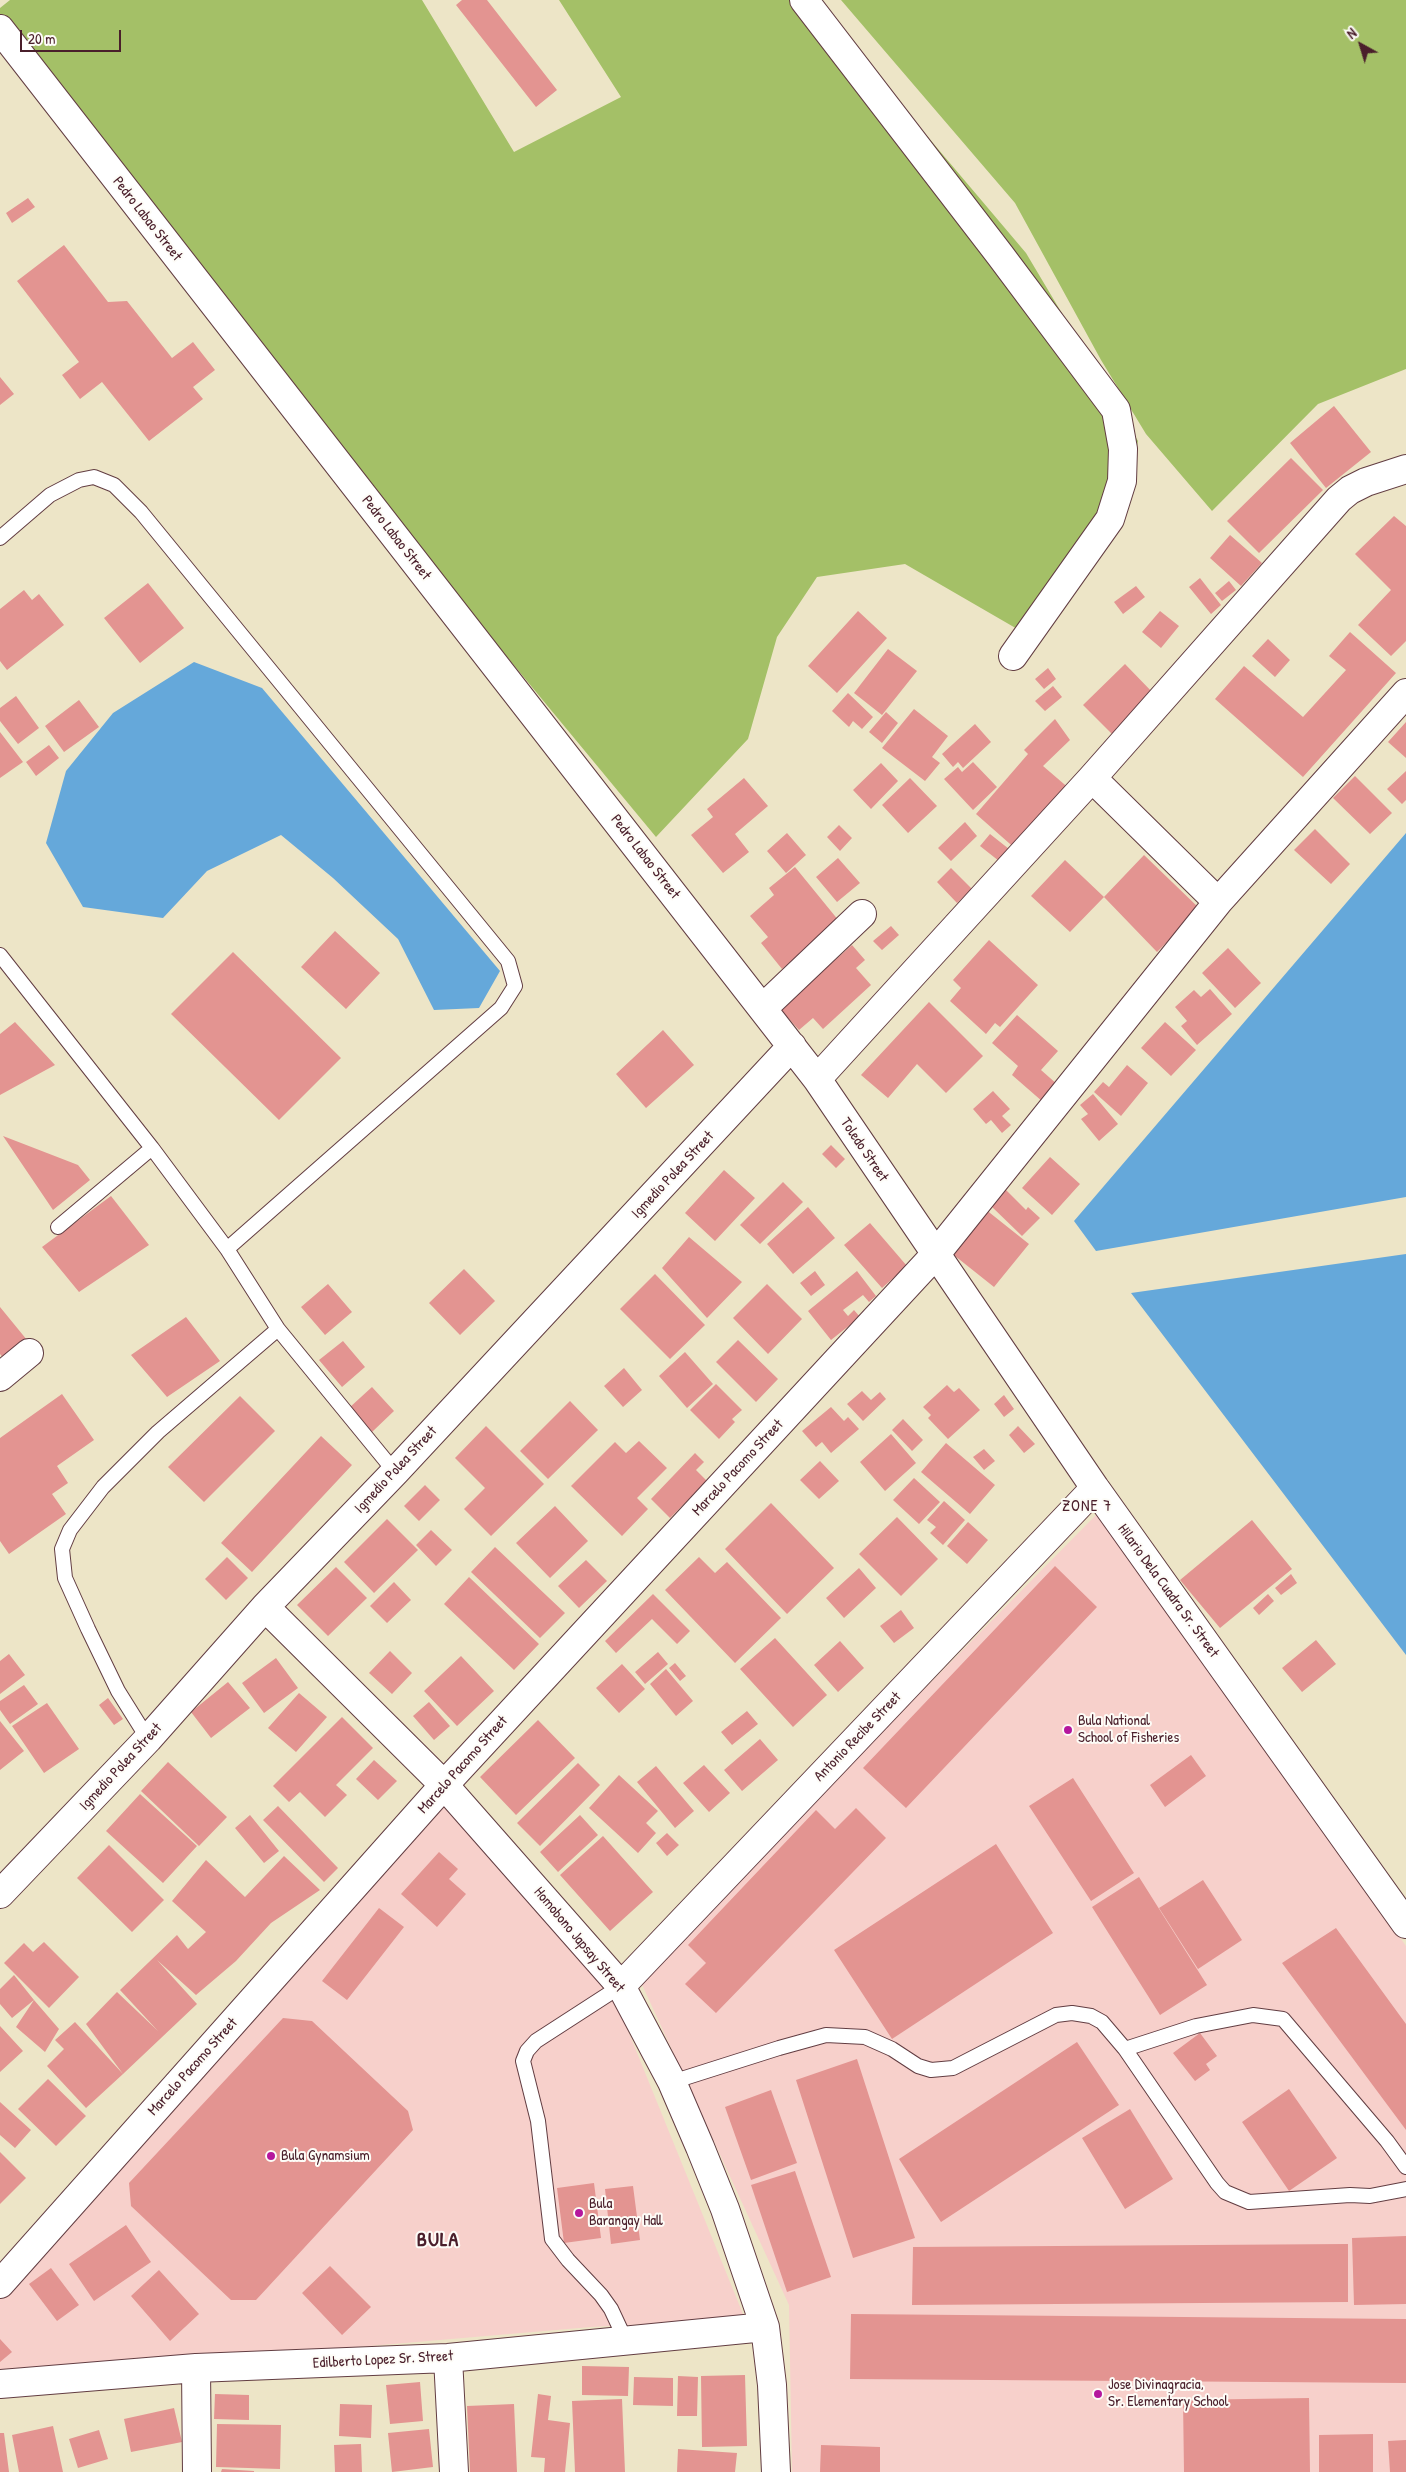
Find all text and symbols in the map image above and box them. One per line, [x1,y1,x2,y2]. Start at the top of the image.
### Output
scale bar [22,20,124,52]
north arrow [1336,20,1386,70]
text: N [1342,23,1360,43]
text: 20 m [28,28,55,49]
street label: Pedro Labao Street [108,173,186,265]
street label: Pedro Labao Street [357,492,435,584]
street label: Pedro Labao Street [606,811,684,903]
street label: Toledo Street [836,1115,892,1185]
street label: Igmedio Polea Street [628,1128,718,1222]
street label: Marcelo Pacomo Street [689,1416,787,1520]
street label: Igmedio Polea Street [351,1423,441,1517]
district label: ZONE 7 [1061,1497,1113,1517]
street label: Hilario Dela Cuadra Sr. Street [1114,1521,1222,1661]
street label: Antonio Recibe Street [811,1689,905,1785]
street label: Marcelo Pacomo Street [414,1712,512,1818]
place label: Bula National School of Fisheries [1078,1712,1179,1747]
street label: Igmedio Polea Street [76,1720,166,1814]
marker: Bula National School of Fisheries [1062,1724,1074,1736]
street label: Homobono Japsay Street [530,1884,628,1996]
street label: Marcelo Pacomo Street [144,2014,242,2120]
place label: Bula Gynamsium [281,2147,370,2165]
marker: Bula Gynamsium [265,2150,277,2162]
place label: Bula Barangay Hall [589,2195,663,2230]
marker: Bula Barangay Hall [573,2207,585,2219]
district label: BULA [416,2229,460,2253]
street label: Edilberto Lopez Sr. Street [312,2347,454,2373]
place label: Jose Divinagracia, Sr. Elementary School [1108,2376,1229,2411]
marker: Jose Divinagracia, Sr. Elementary School [1092,2388,1104,2400]

